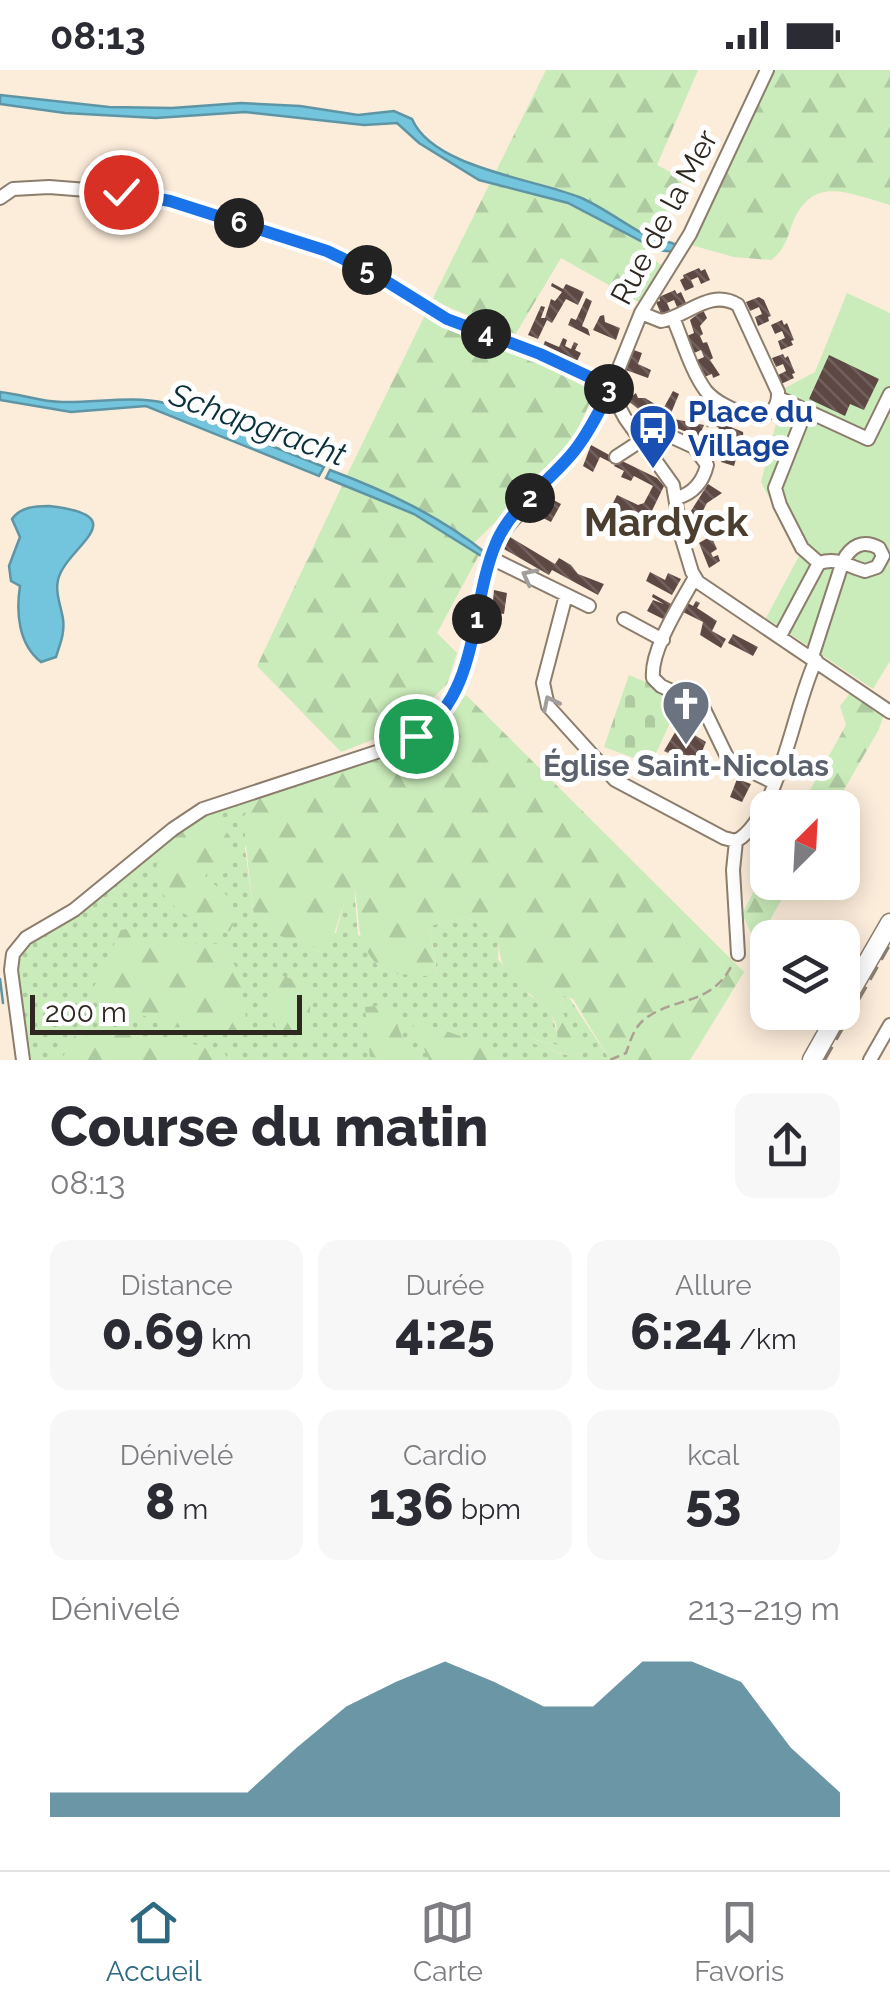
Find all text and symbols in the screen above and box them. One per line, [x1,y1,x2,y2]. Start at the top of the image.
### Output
text: 08:13 [50,13,146,58]
street label: Rue de la Mer [603,123,725,310]
pin [79,150,164,235]
icon: check [94,165,149,220]
pin: 6 [214,198,264,248]
text: 6 [231,206,248,239]
pin: 5 [342,245,392,295]
text: 5 [359,253,375,286]
pin: 4 [461,309,511,359]
text: 4 [478,317,494,350]
pin: 3 [584,364,634,414]
text: 3 [601,372,617,405]
water label: Schapgracht [164,375,352,473]
place label: Place du Village [688,394,813,463]
bus stop icon: Place du Village [627,402,679,470]
pin: 2 [505,473,555,523]
text: 2 [522,481,538,514]
district label: Mardyck [584,498,749,545]
one-way arrow [522,569,540,588]
pin: 1 [452,594,502,644]
text: 1 [470,602,484,635]
church icon: Église Saint-Nicolas [660,678,712,746]
pin [374,694,459,779]
one-way arrow [543,696,563,714]
icon: arrive [389,709,444,764]
place label: Église Saint-Nicolas [543,748,829,783]
north arrow [750,790,860,900]
map controls [750,790,860,1030]
button: layers [750,920,860,1030]
scale bar [30,990,302,1034]
text: 200 m [45,996,127,1029]
button: share [735,1093,840,1198]
text: Course du matin [50,1094,488,1159]
text: 08:13 [50,1164,125,1201]
text: Distance [121,1269,233,1302]
text: Durée [406,1269,484,1302]
text: Allure [675,1269,752,1302]
text: 0.69 [102,1302,204,1361]
text: 4:25 [395,1302,495,1361]
text: 6:24 [630,1302,732,1361]
text: km [204,1323,252,1356]
text: /km [732,1323,797,1356]
text: Dénivelé [120,1439,234,1472]
text: Cardio [403,1439,487,1472]
text: kcal [687,1439,739,1472]
text: 8 [145,1472,175,1531]
text: 136 [369,1472,454,1531]
text: 53 [685,1472,742,1531]
text: m [175,1493,208,1526]
text: bpm [454,1493,521,1526]
text: Dénivelé [50,1590,180,1627]
text: 213–219 m [688,1590,840,1627]
tab: Accueil [106,1895,202,1988]
tab: Carte [413,1895,483,1988]
tab: Favoris [694,1895,784,1988]

